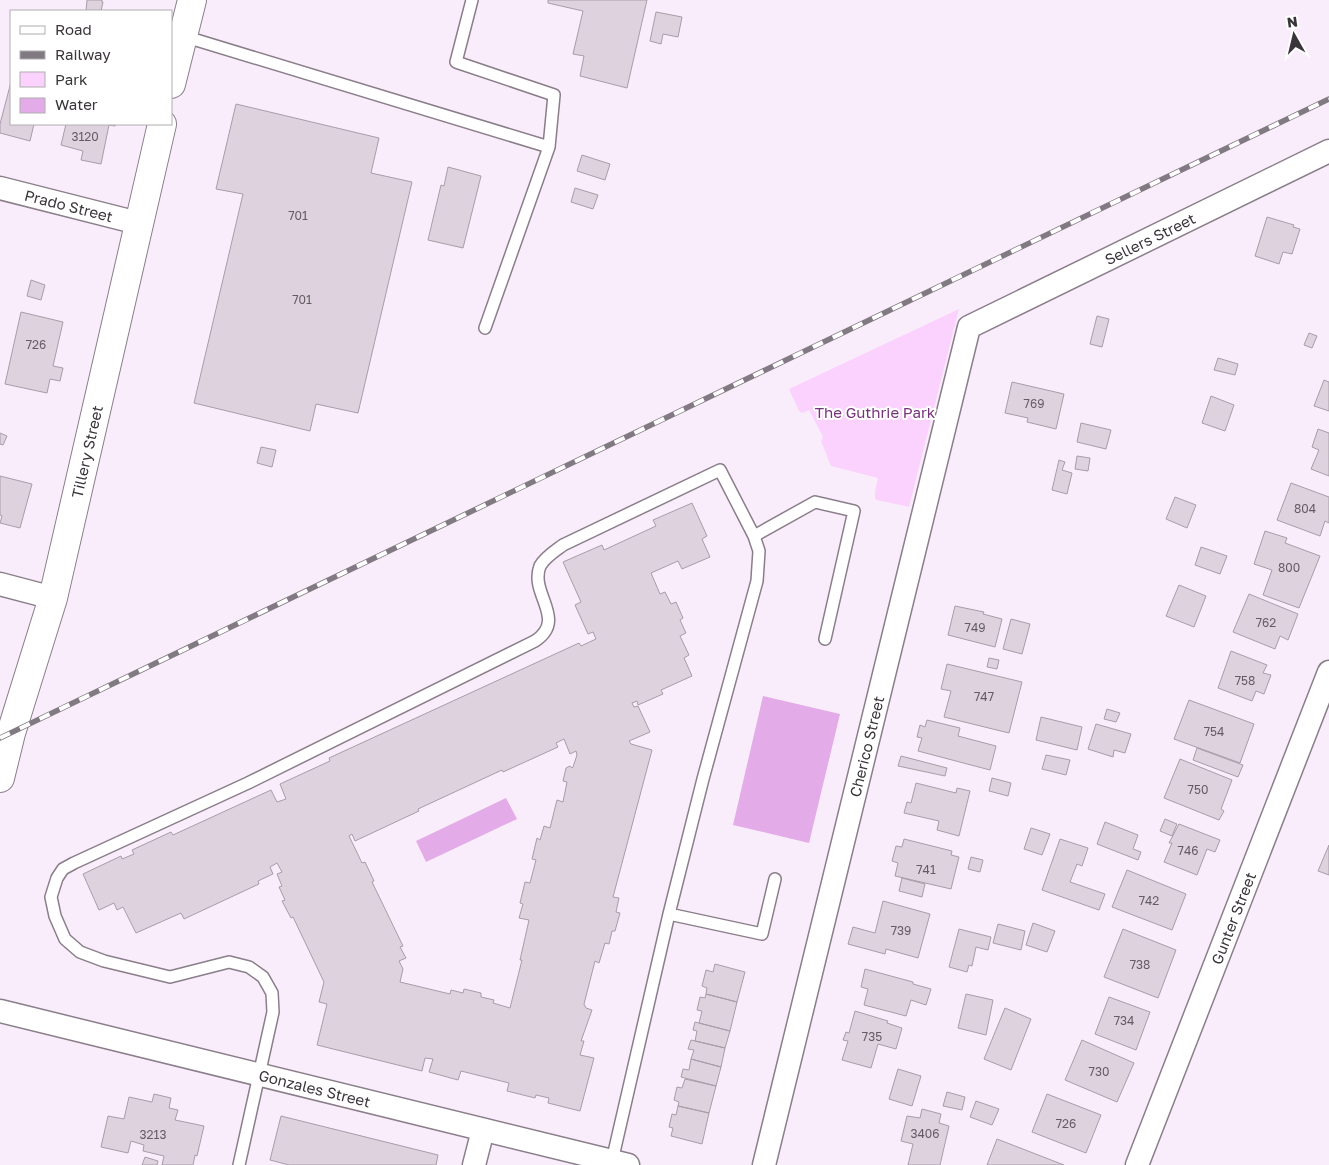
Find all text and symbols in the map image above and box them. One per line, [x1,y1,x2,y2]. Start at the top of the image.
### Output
legend [10,10,172,125]
north arrow [1269,10,1319,60]
text: N [1286,12,1299,31]
text: Road [55,20,92,38]
text: Railway [55,45,111,63]
text: Park [55,70,88,88]
text: Water [55,95,98,113]
house number: 3120 [71,129,99,144]
street label: Prado Street [23,186,115,225]
house number: 701 [288,208,308,223]
street label: Sellers Street [1102,209,1198,268]
house number: 701 [292,292,312,307]
house number: 726 [26,337,46,352]
house number: 769 [1024,396,1044,411]
street label: Tillery Street [67,403,106,500]
park label: The Guthrie Park [815,403,936,421]
house number: 804 [1294,501,1316,516]
house number: 800 [1278,560,1300,575]
house number: 762 [1256,615,1276,630]
house number: 749 [965,620,985,635]
house number: 758 [1235,673,1255,688]
house number: 747 [974,689,994,704]
street label: Cherico Street [845,694,887,799]
house number: 754 [1204,724,1224,739]
house number: 750 [1188,782,1208,797]
house number: 746 [1178,843,1198,858]
house number: 741 [916,862,936,877]
street label: Gunter Street [1207,869,1259,967]
house number: 742 [1139,893,1159,908]
house number: 739 [891,923,911,938]
house number: 738 [1130,957,1150,972]
house number: 734 [1114,1013,1134,1028]
house number: 735 [862,1029,882,1044]
house number: 730 [1089,1064,1109,1079]
street label: Gonzales Street [257,1066,372,1111]
house number: 726 [1056,1116,1076,1131]
house number: 3406 [910,1126,940,1141]
house number: 3213 [140,1127,166,1142]

